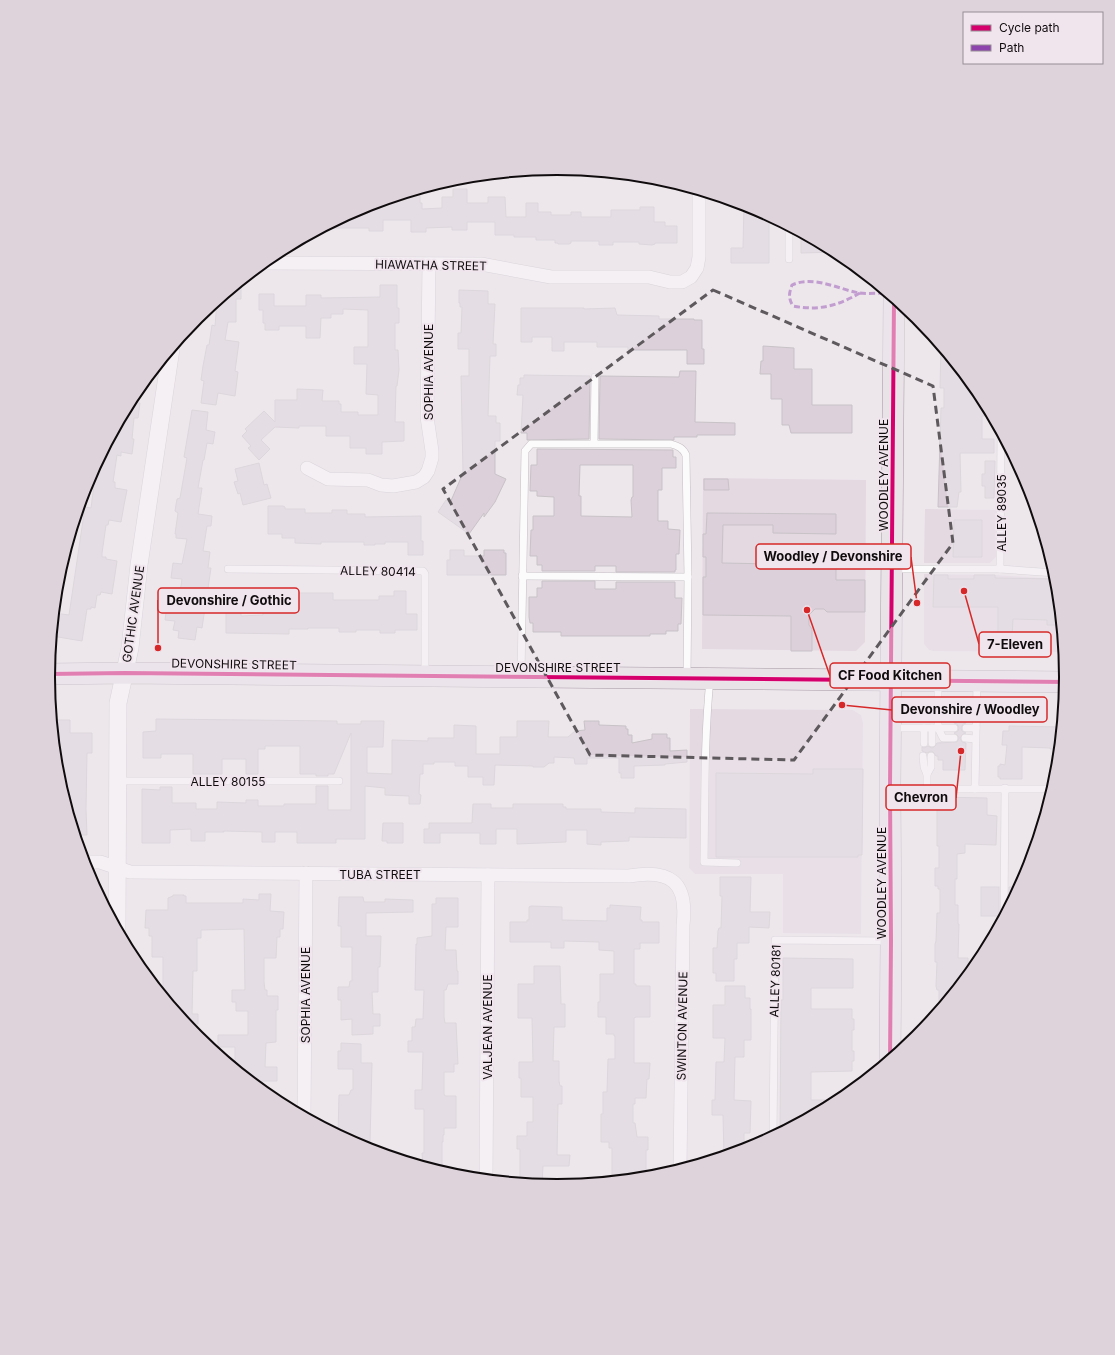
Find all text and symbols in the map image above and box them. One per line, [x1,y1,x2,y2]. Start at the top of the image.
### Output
legend [963,12,1103,64]
text: Cycle path [999,20,1060,35]
text: Path [999,40,1024,55]
street label: HIAWATHA STREET [375,257,487,273]
street label: SOPHIA AVENUE [421,324,436,420]
street label: WOODLEY AVENUE [876,419,891,531]
street label: ALLEY 89035 [994,474,1009,552]
callout: Woodley / Devonshire [756,544,911,569]
text: Woodley / Devonshire [763,548,903,564]
street label: ALLEY 80414 [340,563,416,579]
street label: GOTHIC AVENUE [119,564,147,664]
callout: Devonshire / Gothic [158,588,299,613]
text: Devonshire / Gothic [166,592,292,608]
callout: 7-Eleven [979,632,1051,657]
text: 7-Eleven [987,636,1043,652]
street label: DEVONSHIRE STREET [171,655,297,673]
street label: DEVONSHIRE STREET [495,660,621,675]
callout: CF Food Kitchen [830,663,950,688]
text: CF Food Kitchen [838,667,942,683]
callout: Devonshire / Woodley [892,697,1047,722]
text: Devonshire / Woodley [900,701,1040,717]
street label: ALLEY 80155 [190,774,266,789]
callout: Chevron [886,785,956,810]
text: Chevron [894,789,948,805]
street label: WOODLEY AVENUE [874,827,889,939]
street label: TUBA STREET [339,867,421,882]
street label: ALLEY 80181 [766,944,784,1018]
street label: SOPHIA AVENUE [298,947,313,1043]
street label: SWINTON AVENUE [674,971,690,1081]
street label: VALJEAN AVENUE [480,974,495,1080]

